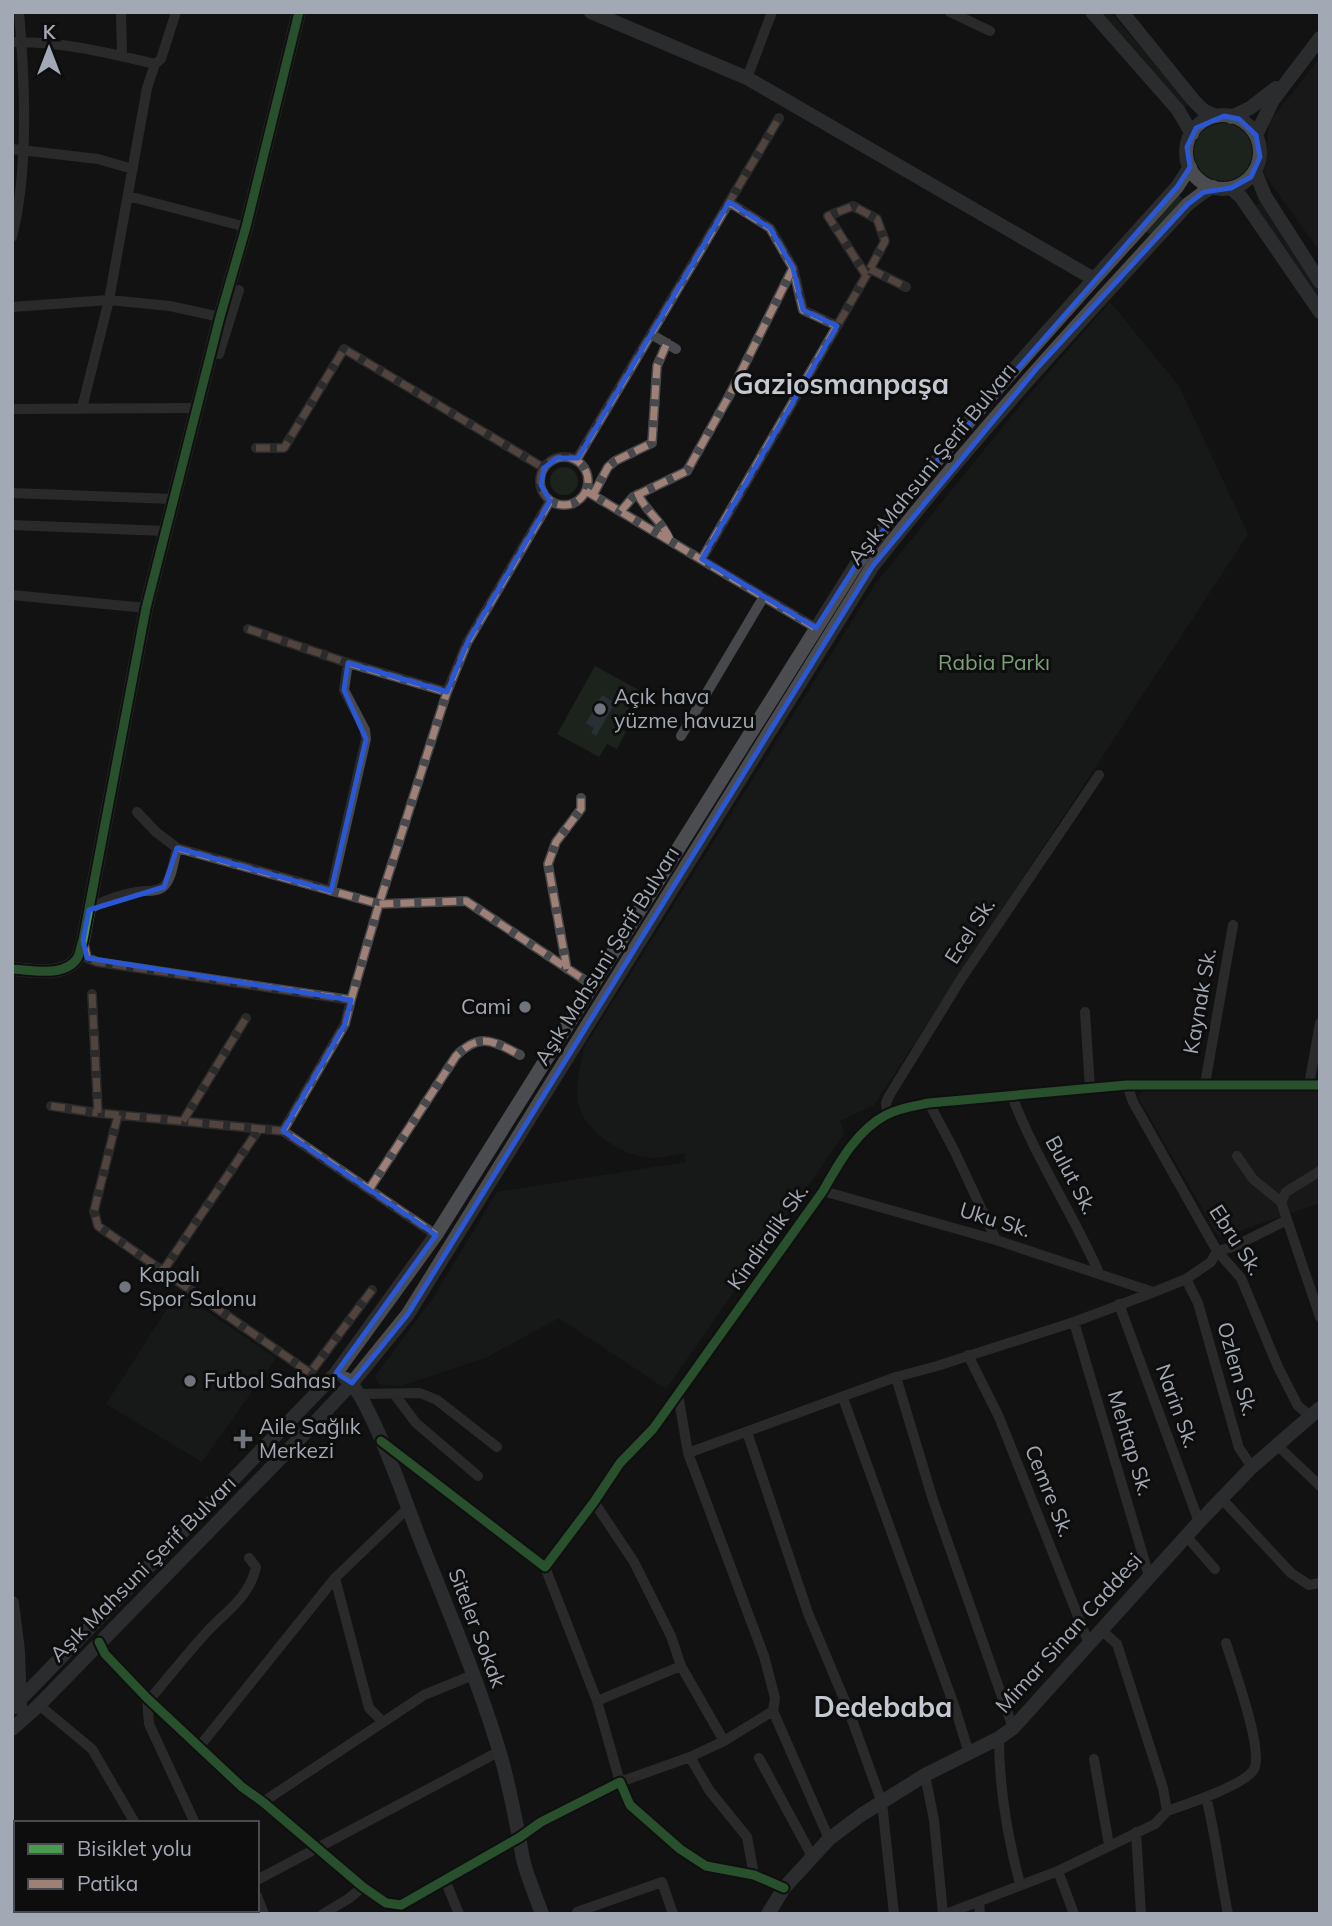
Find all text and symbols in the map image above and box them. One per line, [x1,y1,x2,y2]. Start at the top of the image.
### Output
north arrow [14,14,84,84]
text: K [43,20,57,44]
street label: Aşık Mahsuni Şerif Bulvarı [842,357,1021,570]
district label: Gaziosmanpaşa [733,366,949,401]
park label: Rabia Parkı [938,649,1050,675]
place label: Açık hava yüzme havuzu [614,683,755,733]
marker: Açık hava yüzme havuzu [592,701,608,717]
street label: Aşık Mahsuni Şerif Bulvarı [528,842,684,1069]
street label: Ecel Sk. [938,893,1000,968]
street label: Kaynak Sk. [1177,946,1221,1056]
place label: Cami [461,993,511,1019]
marker: Cami [517,999,533,1015]
street label: Bulut Sk. [1040,1131,1103,1218]
street label: Kindiralik Sk. [721,1178,813,1294]
street label: Uku Sk. [957,1196,1034,1242]
street label: Ebru Sk. [1204,1199,1269,1280]
place label: Kapalı Spor Salonu [139,1261,257,1311]
marker: Kapalı Spor Salonu [117,1279,133,1295]
street label: Ozlem Sk. [1212,1319,1264,1419]
street label: Narin Sk. [1151,1360,1205,1451]
place label: Futbol Sahası [204,1367,336,1393]
marker: Futbol Sahası [182,1373,198,1389]
street label: Mehtap Sk. [1103,1387,1159,1498]
place label: Aile Sağlık Merkezi [259,1413,361,1463]
marker: Aile Sağlık Merkezi [233,1429,253,1449]
street label: Cemre Sk. [1020,1441,1080,1540]
street label: Aşık Mahsuni Şerif Bulvarı [44,1470,241,1667]
street label: Mimar Sinan Caddesi [989,1547,1147,1718]
street label: Siteler Sokak [443,1564,513,1691]
district label: Dedebaba [814,1689,952,1724]
legend [14,1821,259,1912]
text: Bisiklet yolu [77,1835,192,1861]
text: Patika [77,1870,138,1896]

